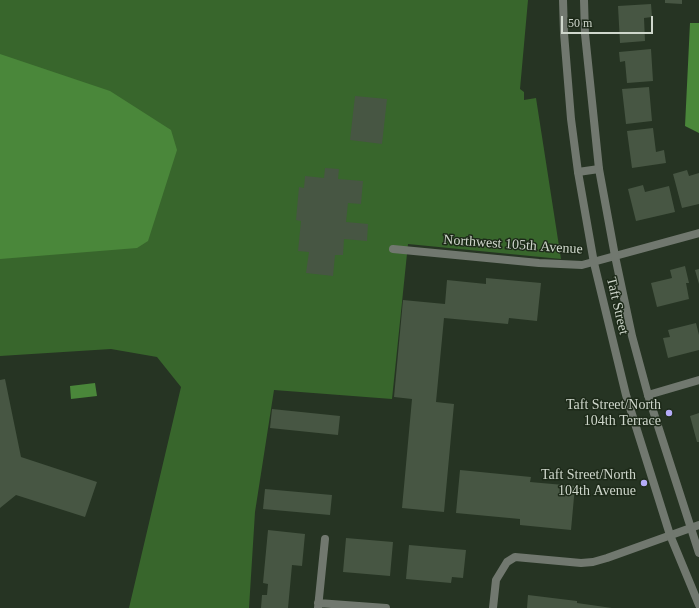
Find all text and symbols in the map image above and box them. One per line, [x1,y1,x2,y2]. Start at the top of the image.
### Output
scale bar [563,8,655,34]
text: 50 m [568,16,592,30]
street label: Northwest 105th Avenue [443,232,583,258]
street label: Taft Street [602,276,632,336]
place label: Taft Street/North 104th Terrace [566,397,661,430]
marker: Taft Street/North 104th Terrace [664,408,674,418]
place label: Taft Street/North 104th Avenue [541,467,636,500]
marker: Taft Street/North 104th Avenue [639,478,649,488]

